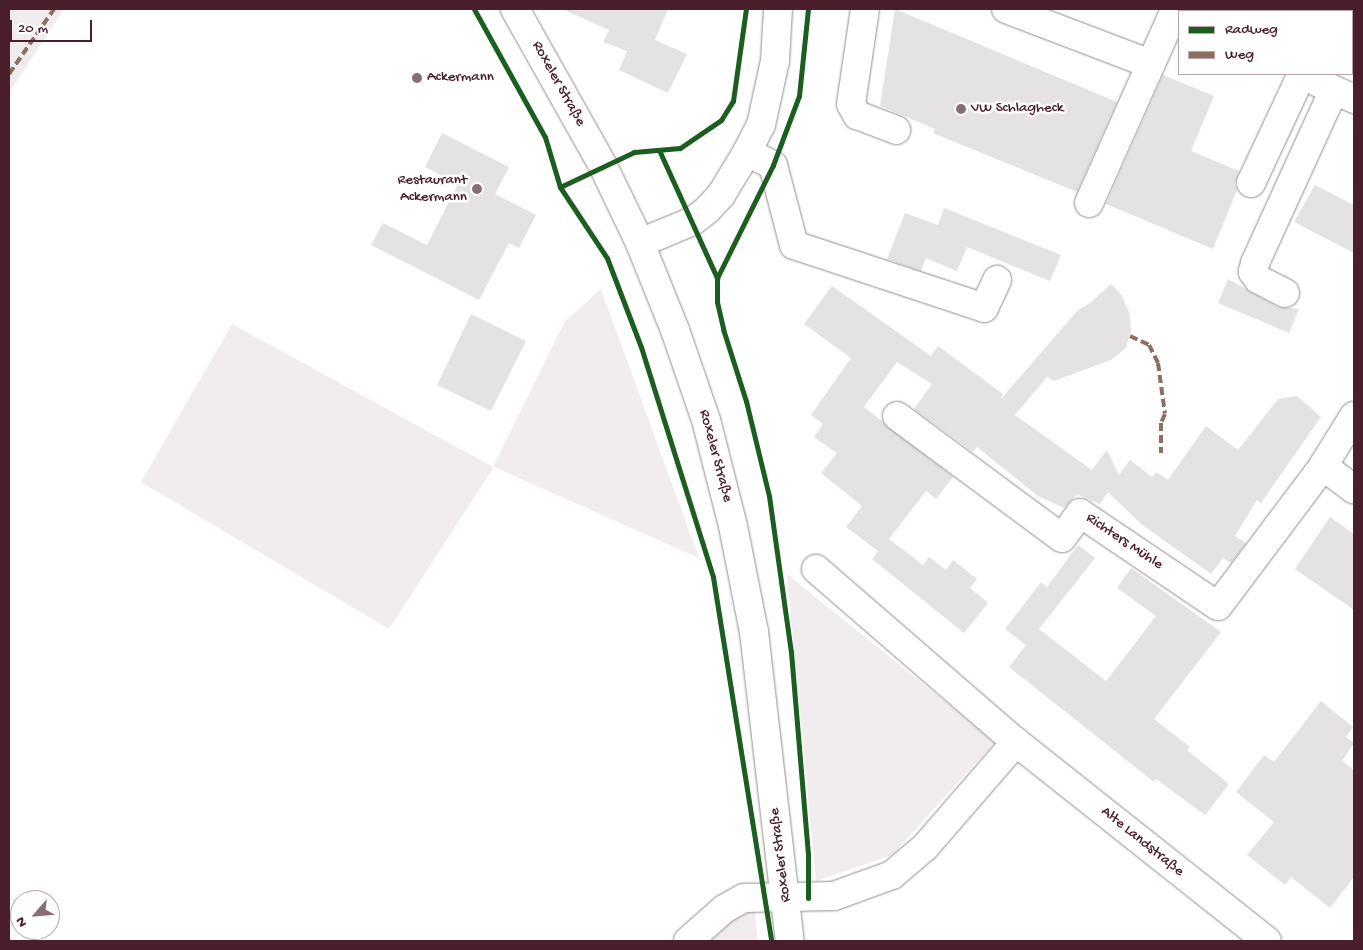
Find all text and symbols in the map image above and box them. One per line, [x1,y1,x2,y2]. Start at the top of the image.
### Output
scale bar [12,10,95,42]
legend [1178,10,1353,75]
text: 20 m [18,20,48,38]
text: Radweg [1225,21,1278,39]
street label: Roxeler Straße [527,38,589,130]
text: Weg [1225,46,1254,64]
place label: Ackermann [427,69,494,87]
marker: Ackermann [411,72,423,84]
place label: VW Schlagheck [971,100,1064,118]
marker: VW Schlagheck [955,103,967,115]
place label: Restaurant Ackermann [398,171,467,206]
marker: Restaurant Ackermann [471,183,483,195]
street label: Roxeler Straße [694,408,736,504]
street label: Richters Mühle [1082,510,1166,574]
street label: Alte Landstraße [1097,803,1187,881]
street label: Roxeler Straße [766,807,796,903]
north arrow [10,890,60,940]
text: N [12,914,32,930]

